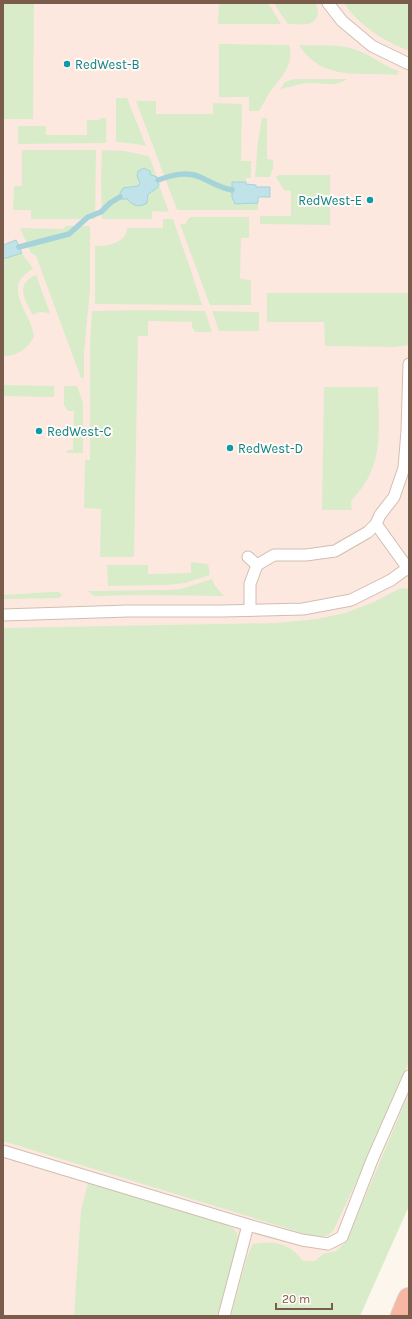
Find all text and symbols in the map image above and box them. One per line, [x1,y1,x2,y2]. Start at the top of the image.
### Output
place label: RedWest-B [75,57,140,72]
marker: RedWest-B [62,59,72,69]
place label: RedWest-E [298,193,362,208]
marker: RedWest-E [365,195,375,205]
place label: RedWest-C [47,424,111,439]
marker: RedWest-C [34,426,44,436]
place label: RedWest-D [238,441,303,456]
marker: RedWest-D [225,443,235,453]
scale bar [276,1285,332,1311]
text: 20 m [282,1292,310,1306]

